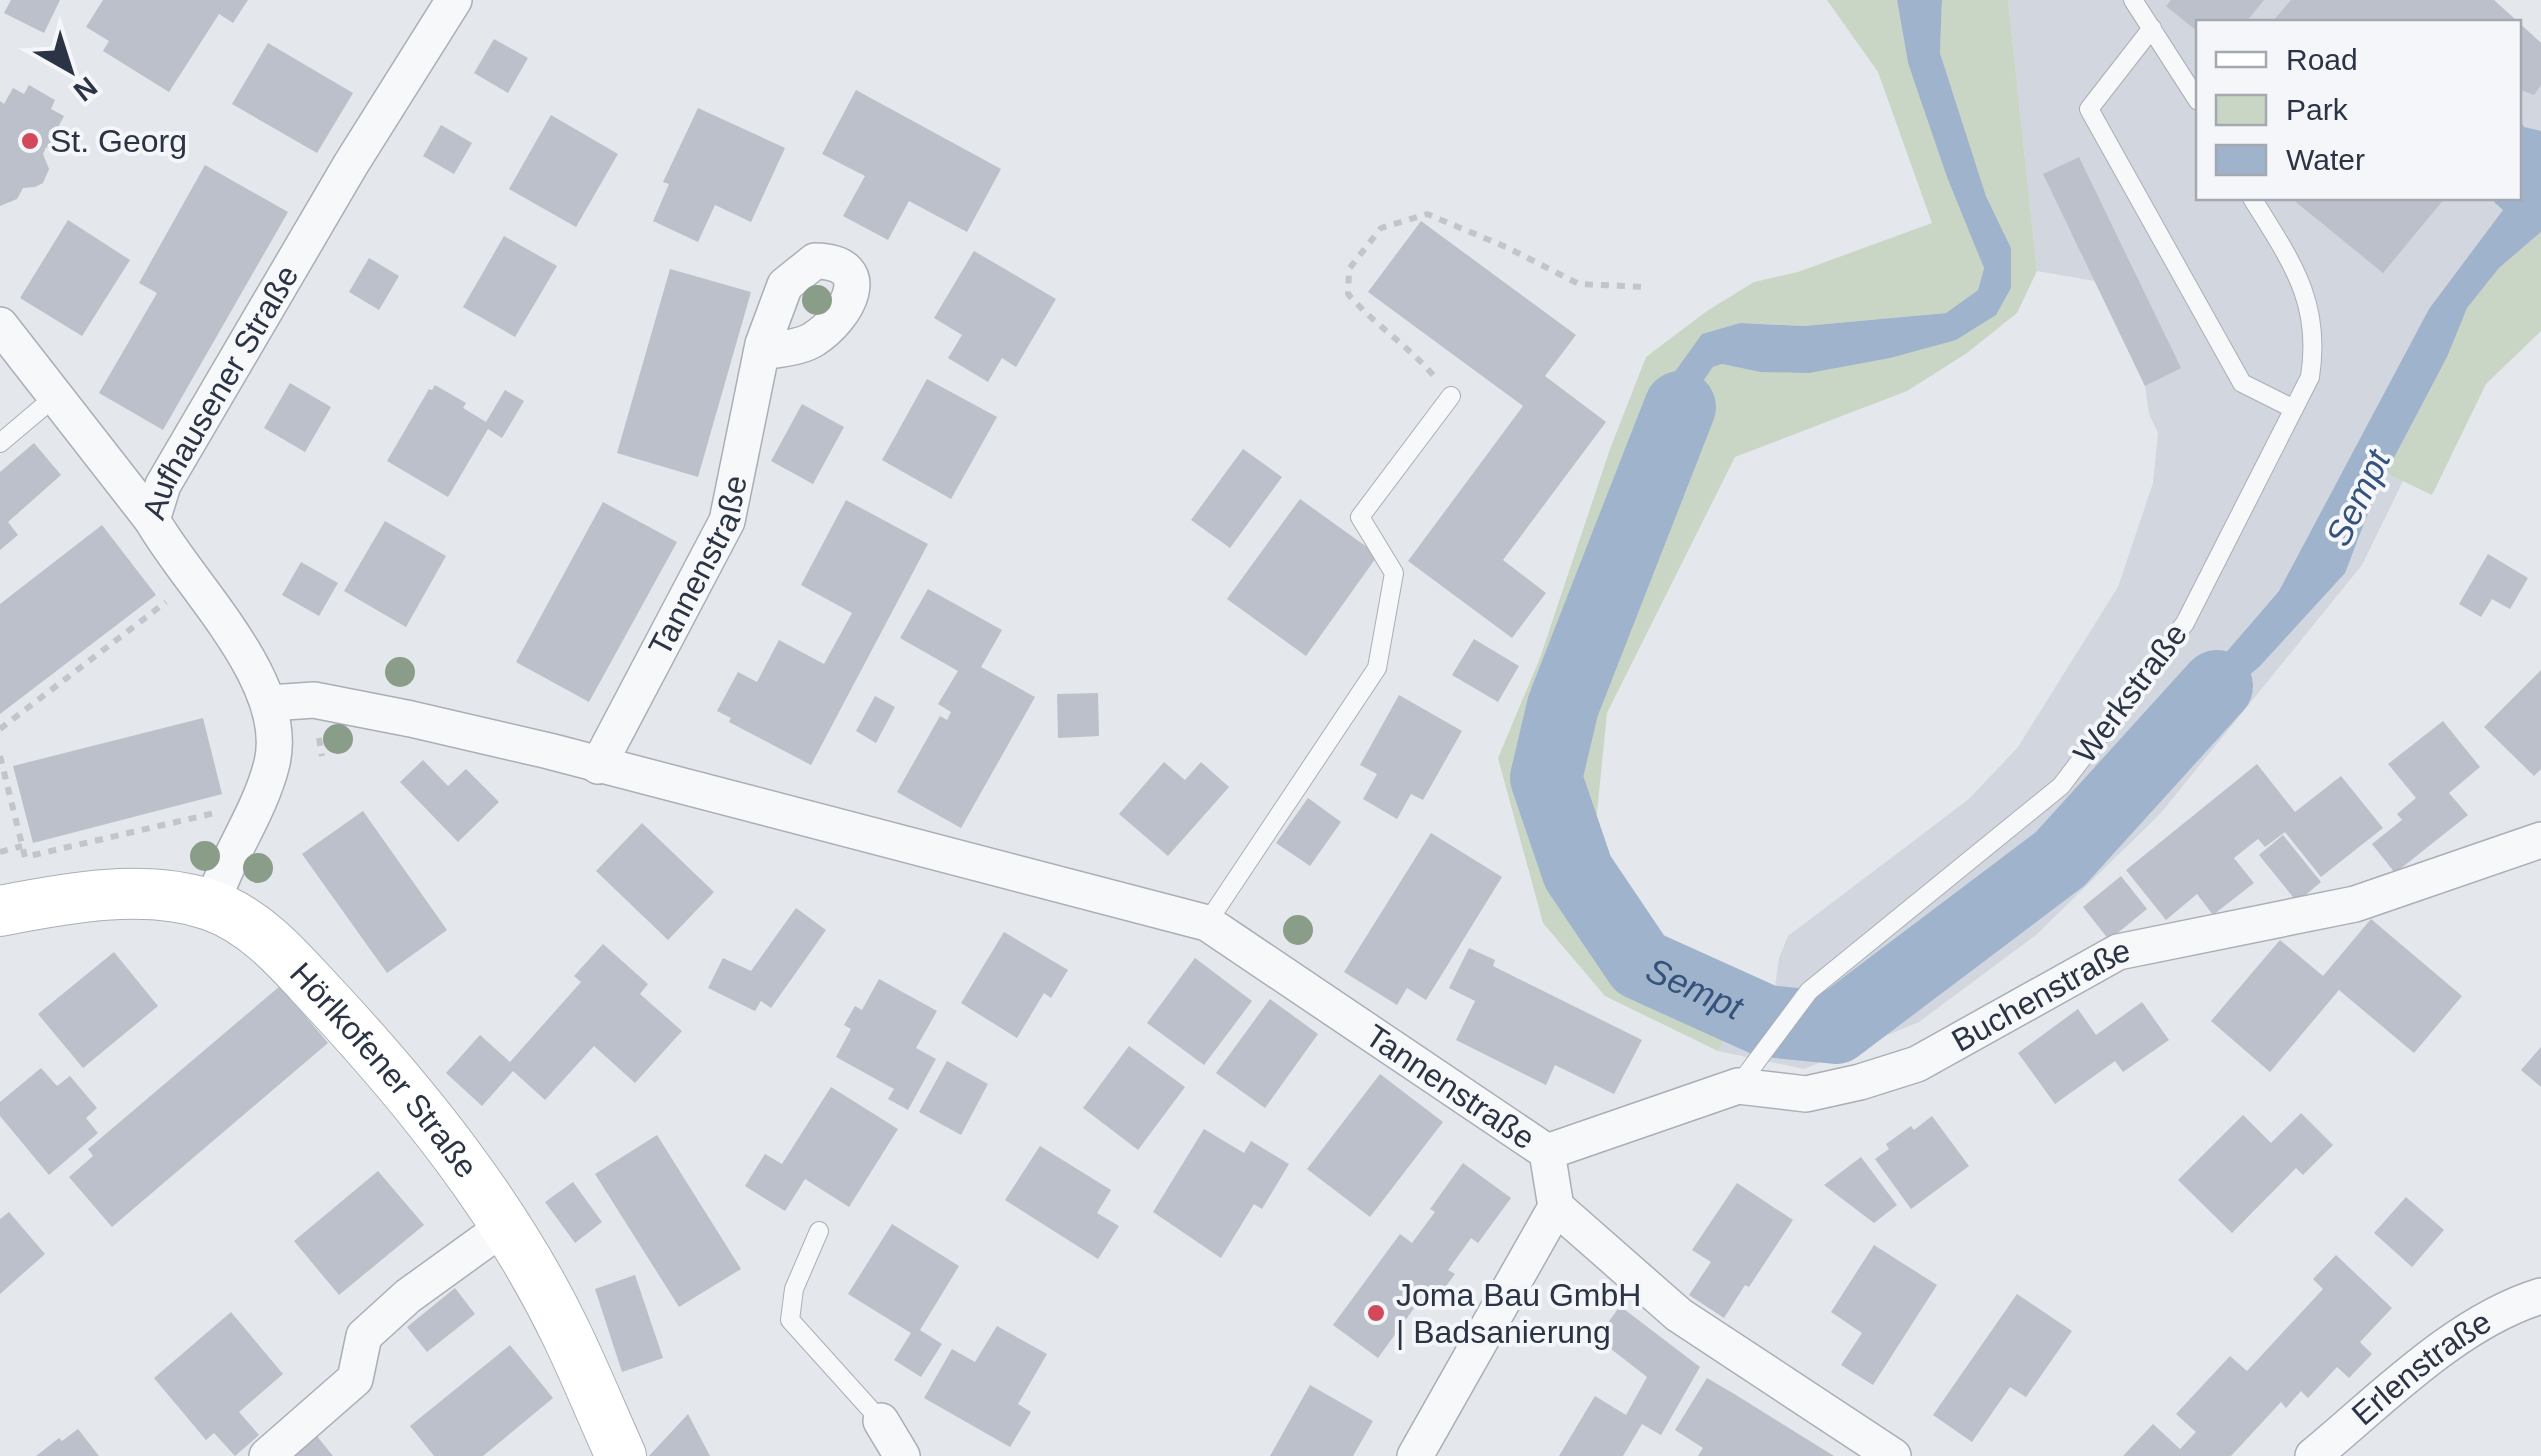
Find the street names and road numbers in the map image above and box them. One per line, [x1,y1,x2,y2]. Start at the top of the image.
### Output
street label: Aufhausener Straße [135,259,306,524]
street label: Tannenstraße [641,472,754,662]
street label: Werkstraße [2066,616,2194,770]
street label: Buchenstraße [1946,932,2133,1059]
street label: Hörlkofener Straße [283,955,485,1185]
street label: Tannenstraße [1359,1017,1541,1156]
street label: Erlenstraße [2345,1303,2497,1432]

